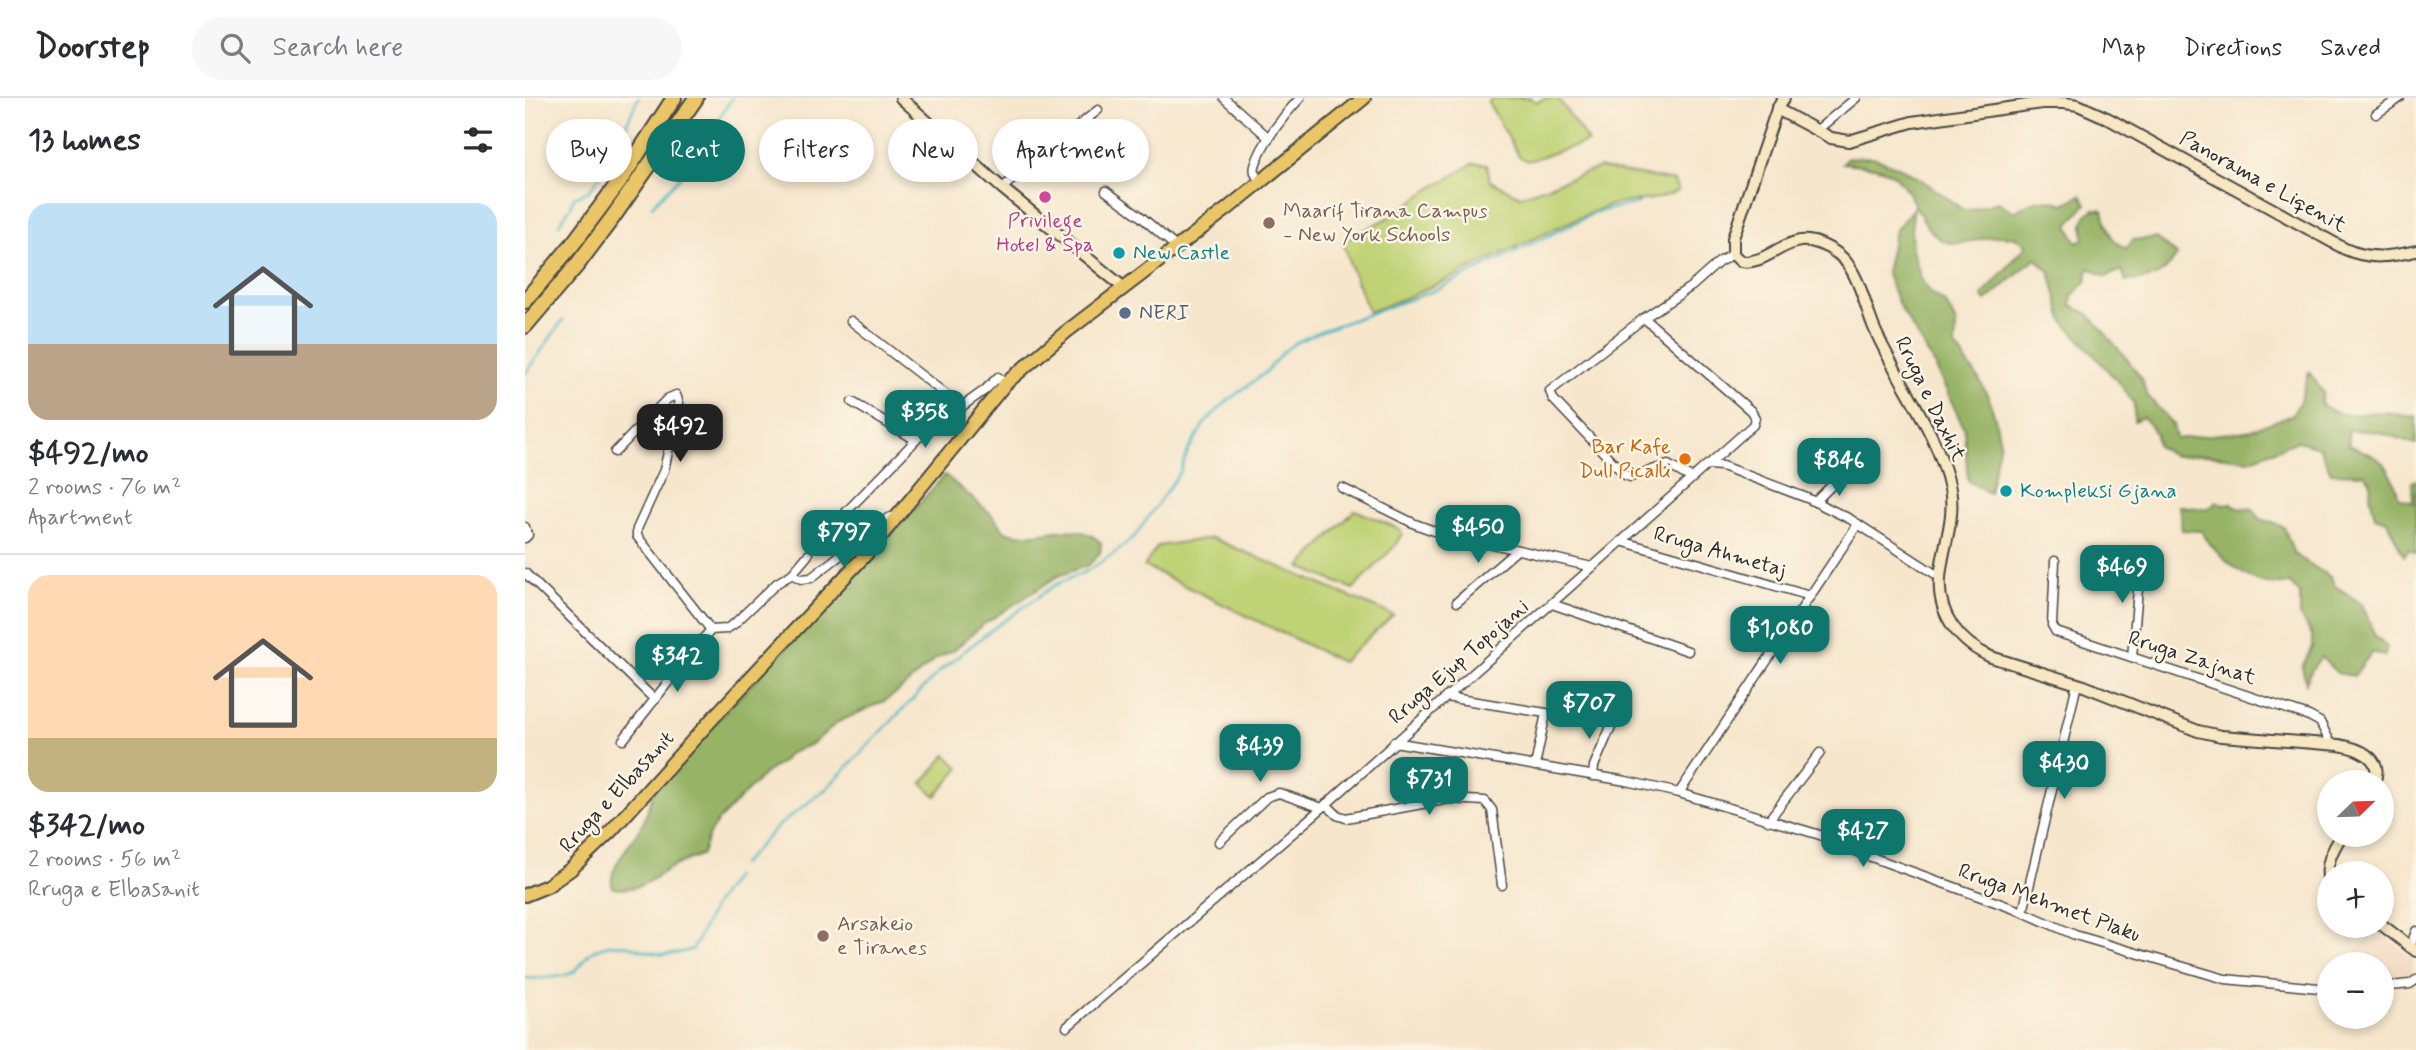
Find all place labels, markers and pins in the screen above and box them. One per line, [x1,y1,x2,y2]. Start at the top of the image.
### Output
marker: Privilege Hotel & Spa [1037,189,1053,205]
place label: Maarif Tirana Campus - New York Schools [1283,197,1488,249]
place label: Privilege Hotel & Spa [996,207,1094,259]
marker: Maarif Tirana Campus - New York Schools [1261,215,1277,231]
place label: New Castle [1133,239,1230,267]
marker: New Castle [1111,245,1127,261]
place label: NERI [1139,299,1189,327]
marker: NERI [1117,305,1133,321]
pin: $358 [884,390,966,450]
pin: $492 [639,404,721,464]
place label: Bar Kafe Dull Picalli [1579,433,1671,485]
pin: $846 [1798,438,1880,498]
marker: Bar Kafe Dull Picalli [1677,451,1693,467]
place label: Kompleksi Gjana [2020,477,2177,505]
marker: Kompleksi Gjana [1998,483,2014,499]
pin: $450 [1437,505,1519,565]
pin: $797 [803,510,885,570]
pin: $469 [2081,546,2163,605]
pin: $1,080 [1723,606,1837,666]
pin: $342 [636,634,718,694]
pin: $707 [1548,682,1630,741]
pin: $439 [1219,724,1301,784]
pin: $430 [2023,742,2105,801]
pin: $731 [1388,758,1470,817]
pin: $427 [1822,810,1904,869]
place label: Arsakeio e Tiranes [837,910,927,962]
marker: Arsakeio e Tiranes [815,928,831,944]

